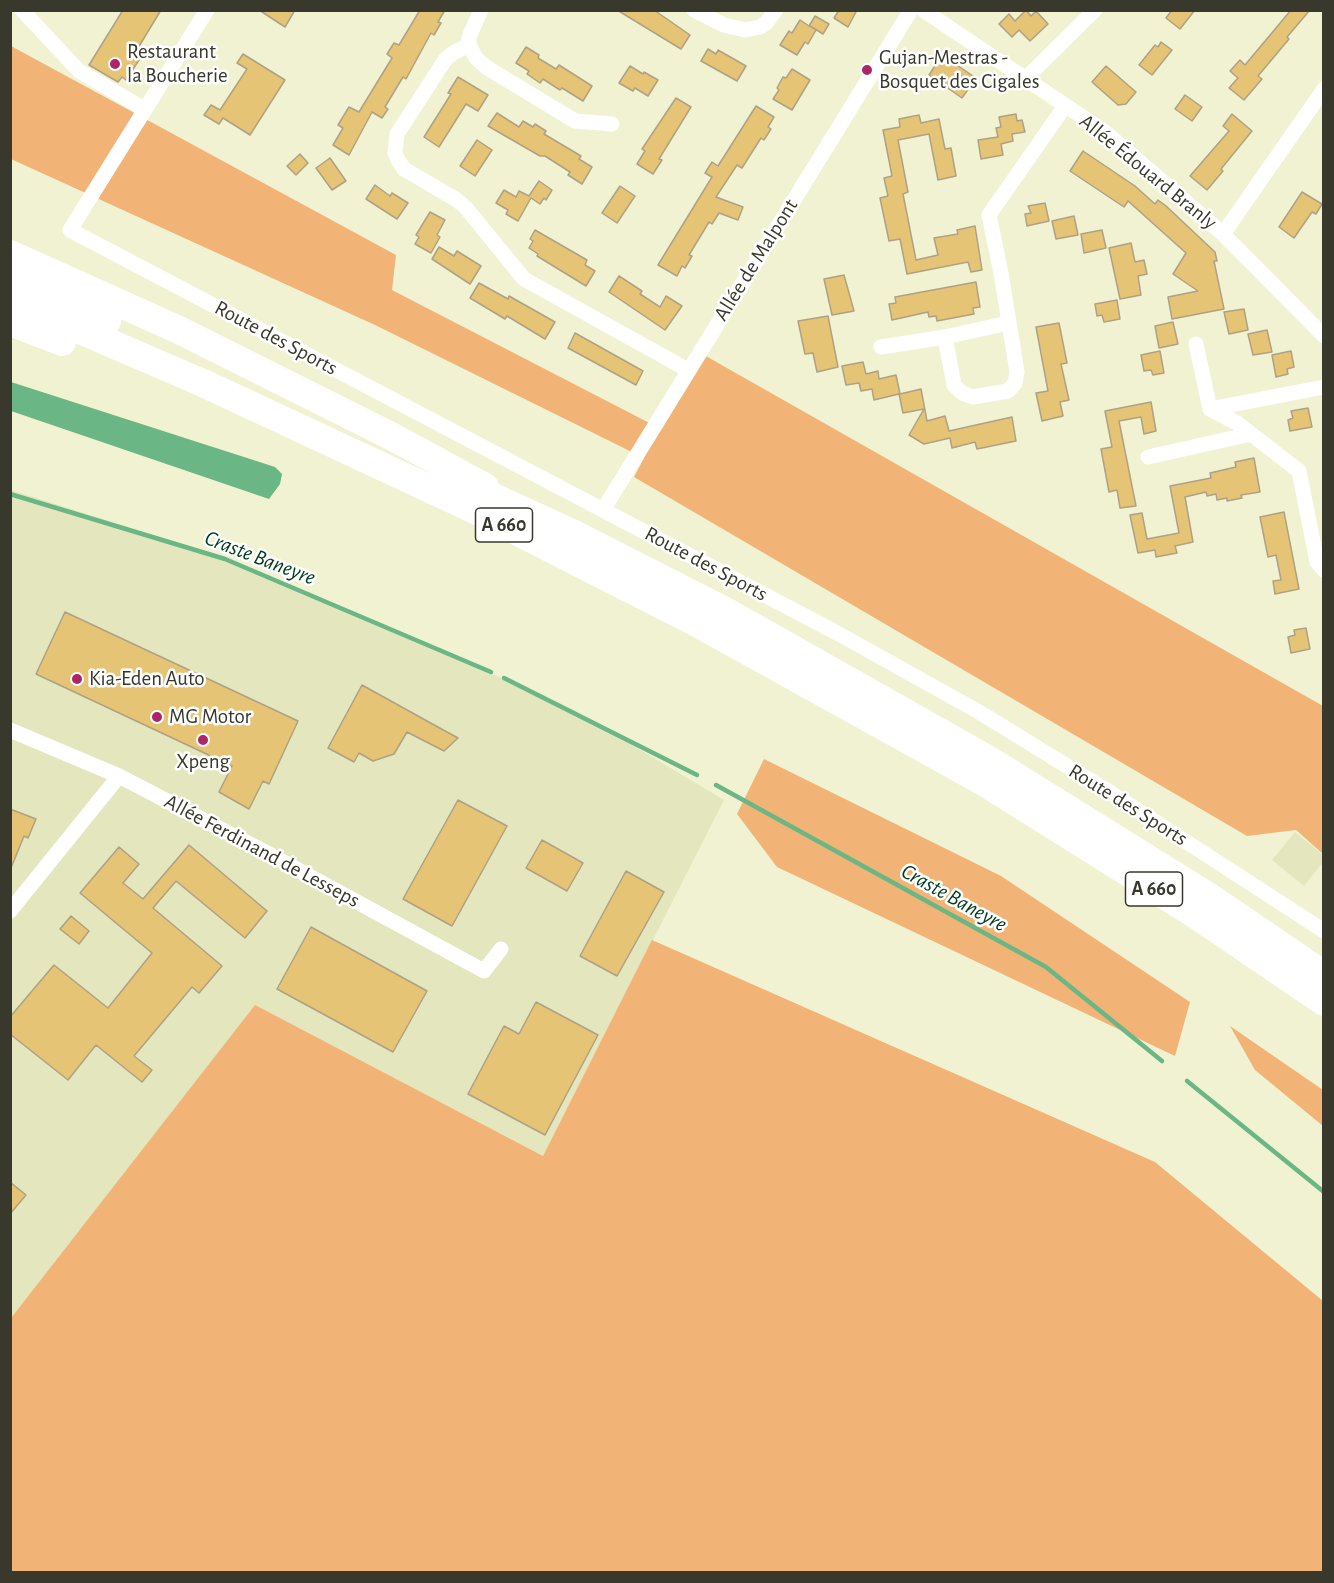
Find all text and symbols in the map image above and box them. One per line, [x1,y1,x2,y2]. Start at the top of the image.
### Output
place label: Restaurant la Boucherie [127,39,228,89]
place label: Gujan-Mestras - Bosquet des Cigales [879,45,1039,95]
marker: Restaurant la Boucherie [108,57,122,71]
marker: Gujan-Mestras - Bosquet des Cigales [860,63,874,77]
street label: Allée Édouard Branly [1074,109,1222,235]
street label: Allée de Malpont [709,194,803,326]
street label: Route des Sports [210,295,342,381]
road number: A 660 [476,508,532,542]
street label: Route des Sports [640,521,772,607]
water label: Craste Baneyre [201,525,319,591]
place label: Kia-Eden Auto [89,666,205,692]
marker: Kia-Eden Auto [70,672,84,686]
place label: MG Motor [169,704,251,730]
marker: MG Motor [150,710,164,724]
marker: Xpeng [196,733,210,747]
place label: Xpeng [176,749,230,775]
street label: Route des Sports [1064,758,1192,852]
street label: Allée Ferdinand de Lesseps [160,789,364,913]
water label: Craste Baneyre [897,858,1011,938]
road number: A 660 [1126,872,1182,906]

